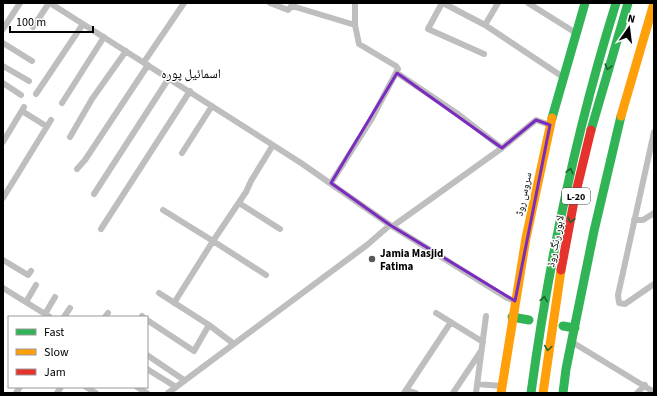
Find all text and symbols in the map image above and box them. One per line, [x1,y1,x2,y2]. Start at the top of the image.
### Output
scale bar [10,8,93,34]
north arrow [609,8,649,48]
text: N [626,11,637,27]
text: 100 m [16,14,46,31]
one-way arrow [604,63,613,70]
district label: اسمائیل پورہ [161,65,221,83]
one-way arrow [565,168,573,175]
street label: سروس روڈ [512,171,535,217]
road number: L-20 [562,188,590,204]
street label: لاہور رنگ روڈ [543,214,568,268]
one-way arrow [567,217,575,224]
place label: Jamia Masjid Fatima [380,246,443,274]
marker: Jamia Masjid Fatima [367,254,377,264]
one-way arrow [539,296,548,302]
legend [8,316,148,388]
text: Fast [44,324,64,341]
text: Slow [44,344,69,361]
one-way arrow [544,345,553,352]
text: Jam [44,364,66,381]

